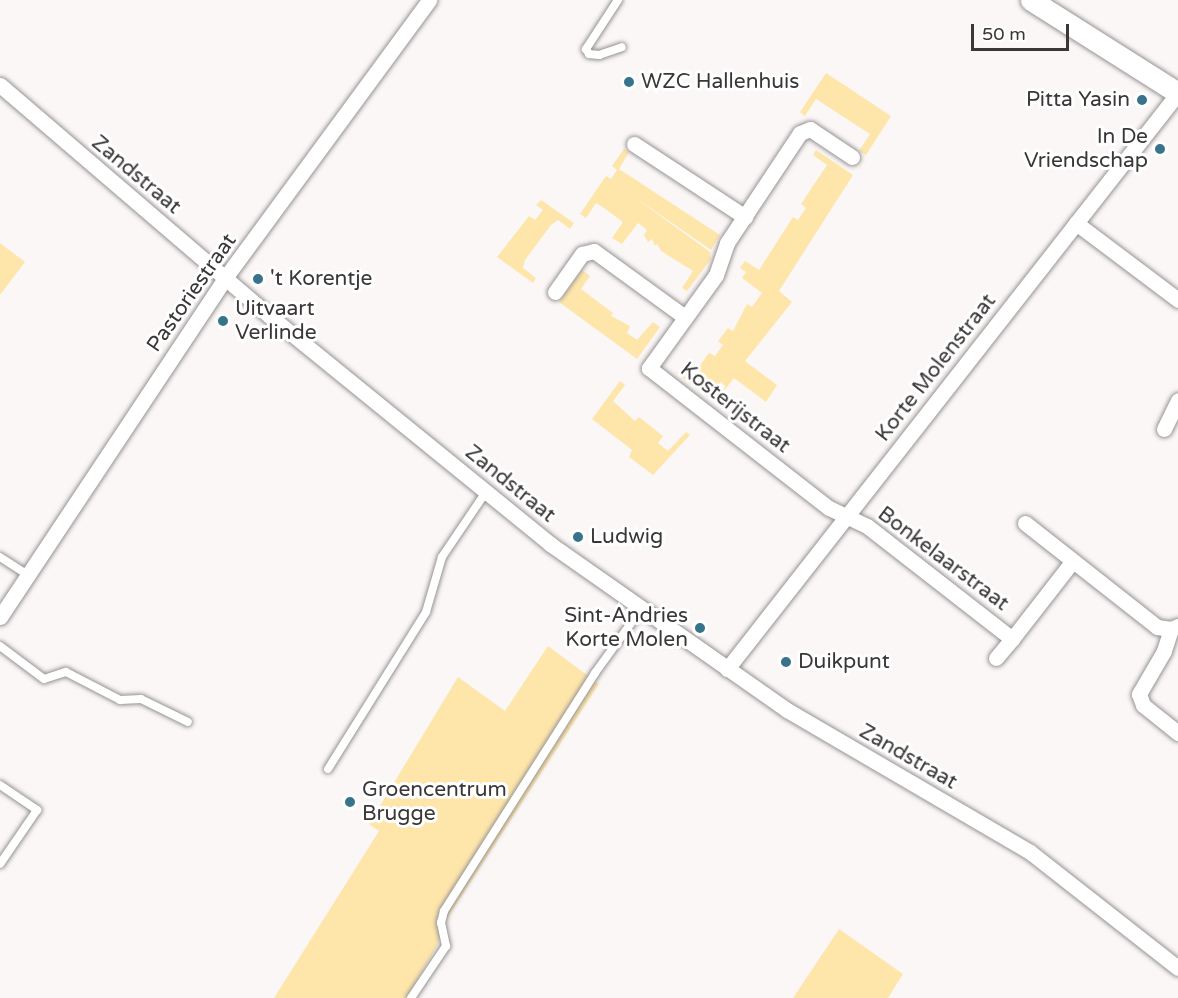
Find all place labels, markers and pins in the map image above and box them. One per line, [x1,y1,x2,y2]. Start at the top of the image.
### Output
place label: WZC Hallenhuis [641,69,799,95]
marker: WZC Hallenhuis [622,75,636,89]
place label: Pitta Yasin [1026,87,1130,113]
marker: Pitta Yasin [1135,93,1149,107]
place label: In De Vriendschap [1024,124,1148,174]
marker: In De Vriendschap [1153,142,1167,156]
place label: 't Korentje [270,266,372,292]
marker: 't Korentje [251,272,265,286]
place label: Uitvaart Verlinde [235,296,317,346]
marker: Uitvaart Verlinde [216,314,230,328]
place label: Ludwig [590,524,663,550]
marker: Ludwig [571,530,585,544]
place label: Sint-Andries Korte Molen [564,603,688,653]
marker: Sint-Andries Korte Molen [693,621,707,635]
place label: Duikpunt [798,649,890,675]
marker: Duikpunt [779,655,793,669]
place label: Groencentrum Brugge [362,777,507,827]
marker: Groencentrum Brugge [343,795,357,809]

